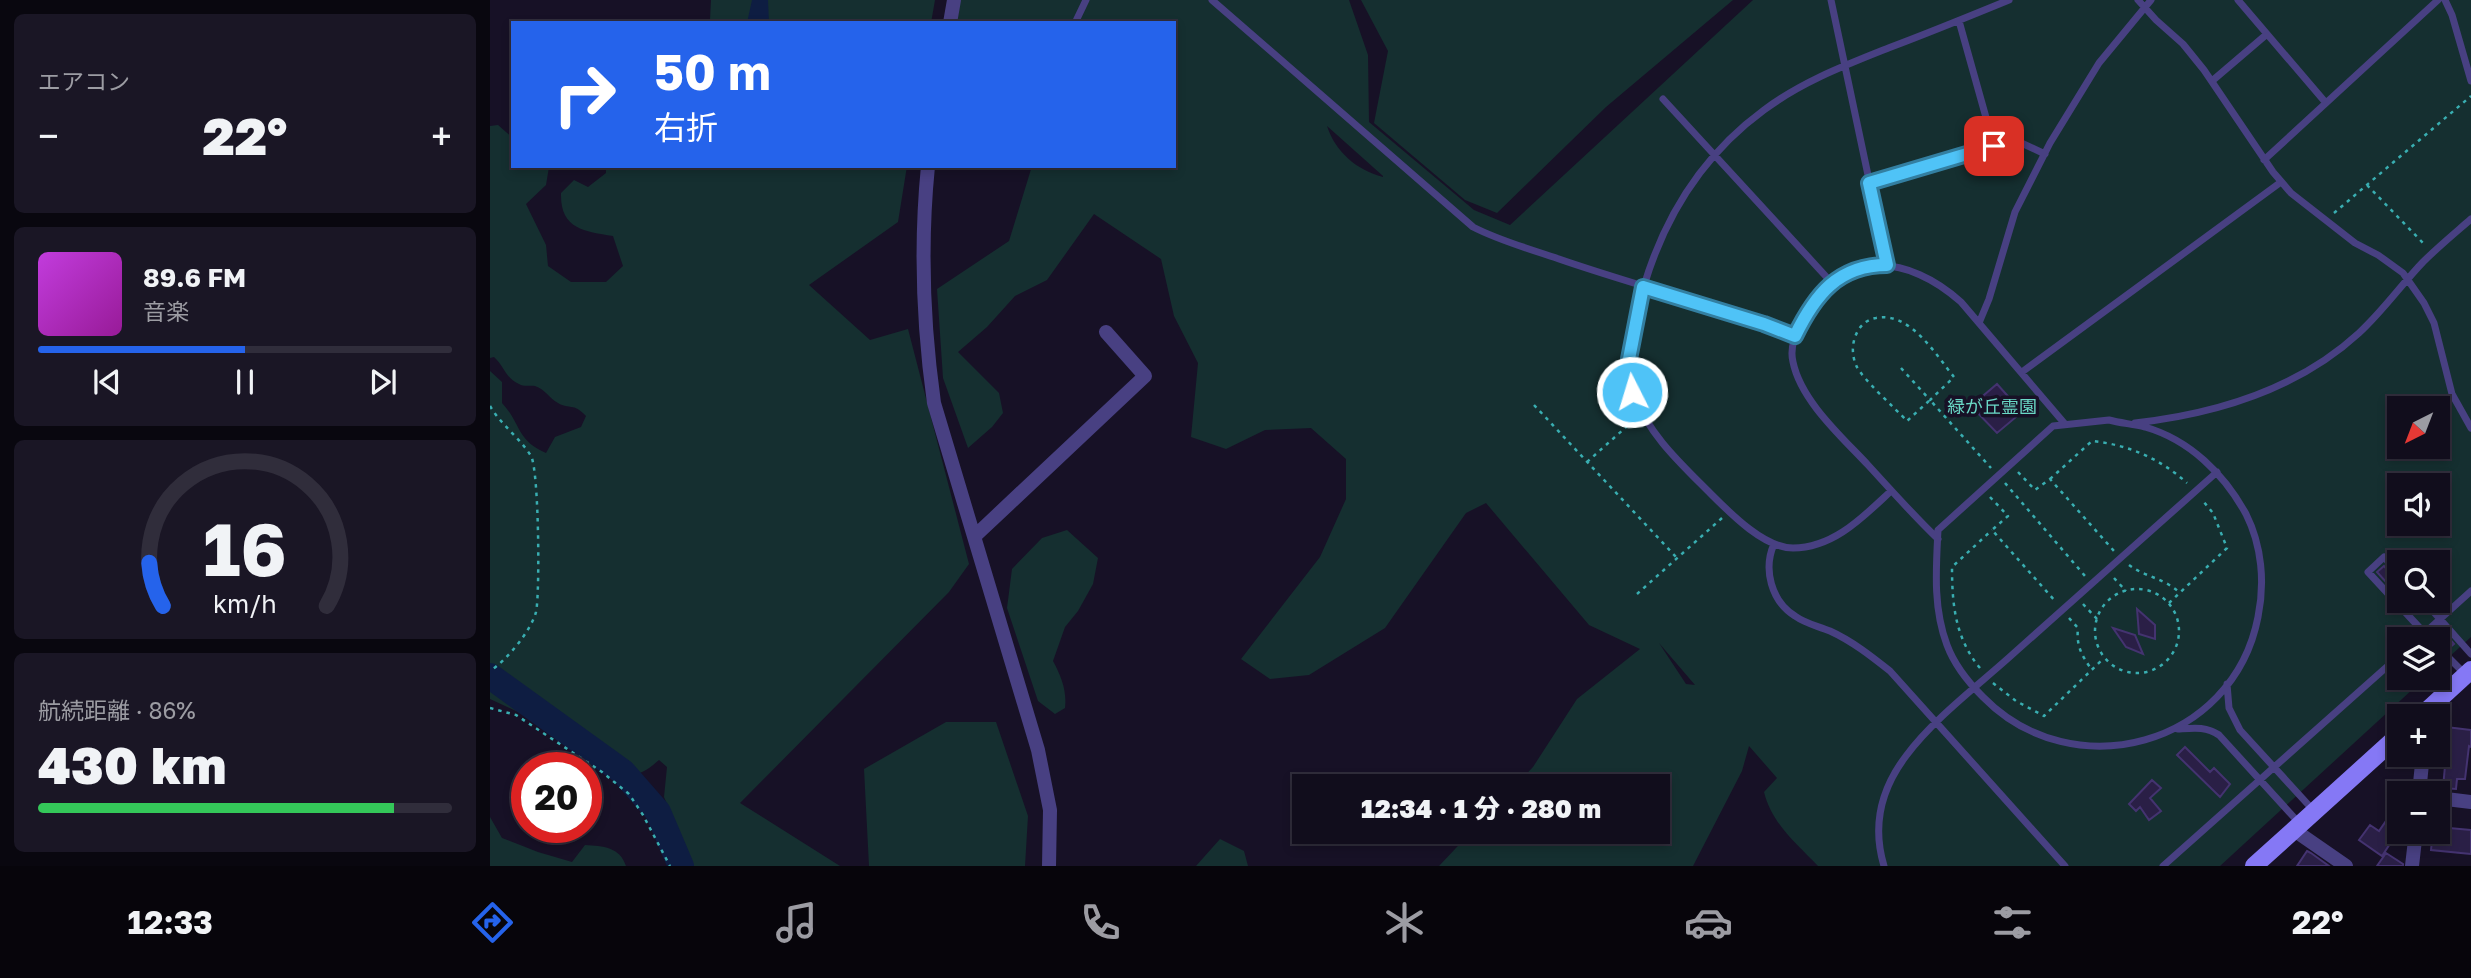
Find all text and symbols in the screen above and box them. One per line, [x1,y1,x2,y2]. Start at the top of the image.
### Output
text: 50 m [654,42,771,101]
icon: right [539,49,630,140]
text: エアコン [38,67,130,95]
text: 22° [203,104,287,166]
text: 右折 [654,108,718,146]
text: − [38,113,59,158]
text: + [431,113,452,158]
pin [1964,116,2024,176]
icon: arrive [1975,127,2013,165]
text: 89.6 FM [143,262,246,293]
text: 音楽 [143,297,189,325]
position arrow [1595,355,1669,429]
icon: previous [88,363,126,401]
icon: pause [226,363,264,401]
icon: next [364,363,402,401]
park label: 緑が丘霊園 [1947,395,2037,417]
north arrow [2387,396,2450,458]
map controls [2387,396,2450,844]
button: sound [2387,473,2450,536]
text: 16 [203,505,287,592]
button: search [2387,550,2450,613]
text: km/h [213,587,277,618]
button: layers [2387,627,2450,690]
text: 航続距離 · 86% [38,696,196,724]
button: + [2387,704,2450,767]
text: 430 km [38,733,226,795]
speed limit sign: 20 [511,752,602,843]
button: − [2387,781,2450,844]
text: 12:34 · 1 分 · 280 m [1361,793,1601,824]
icon: directions [468,898,517,947]
icon: music [772,898,821,947]
icon: phone [1076,898,1125,947]
icon: climate [1380,898,1429,947]
icon: car [1684,898,1733,947]
icon: filters [1988,898,2037,947]
text: 12:33 [128,903,213,941]
text: 22° [2292,903,2343,941]

